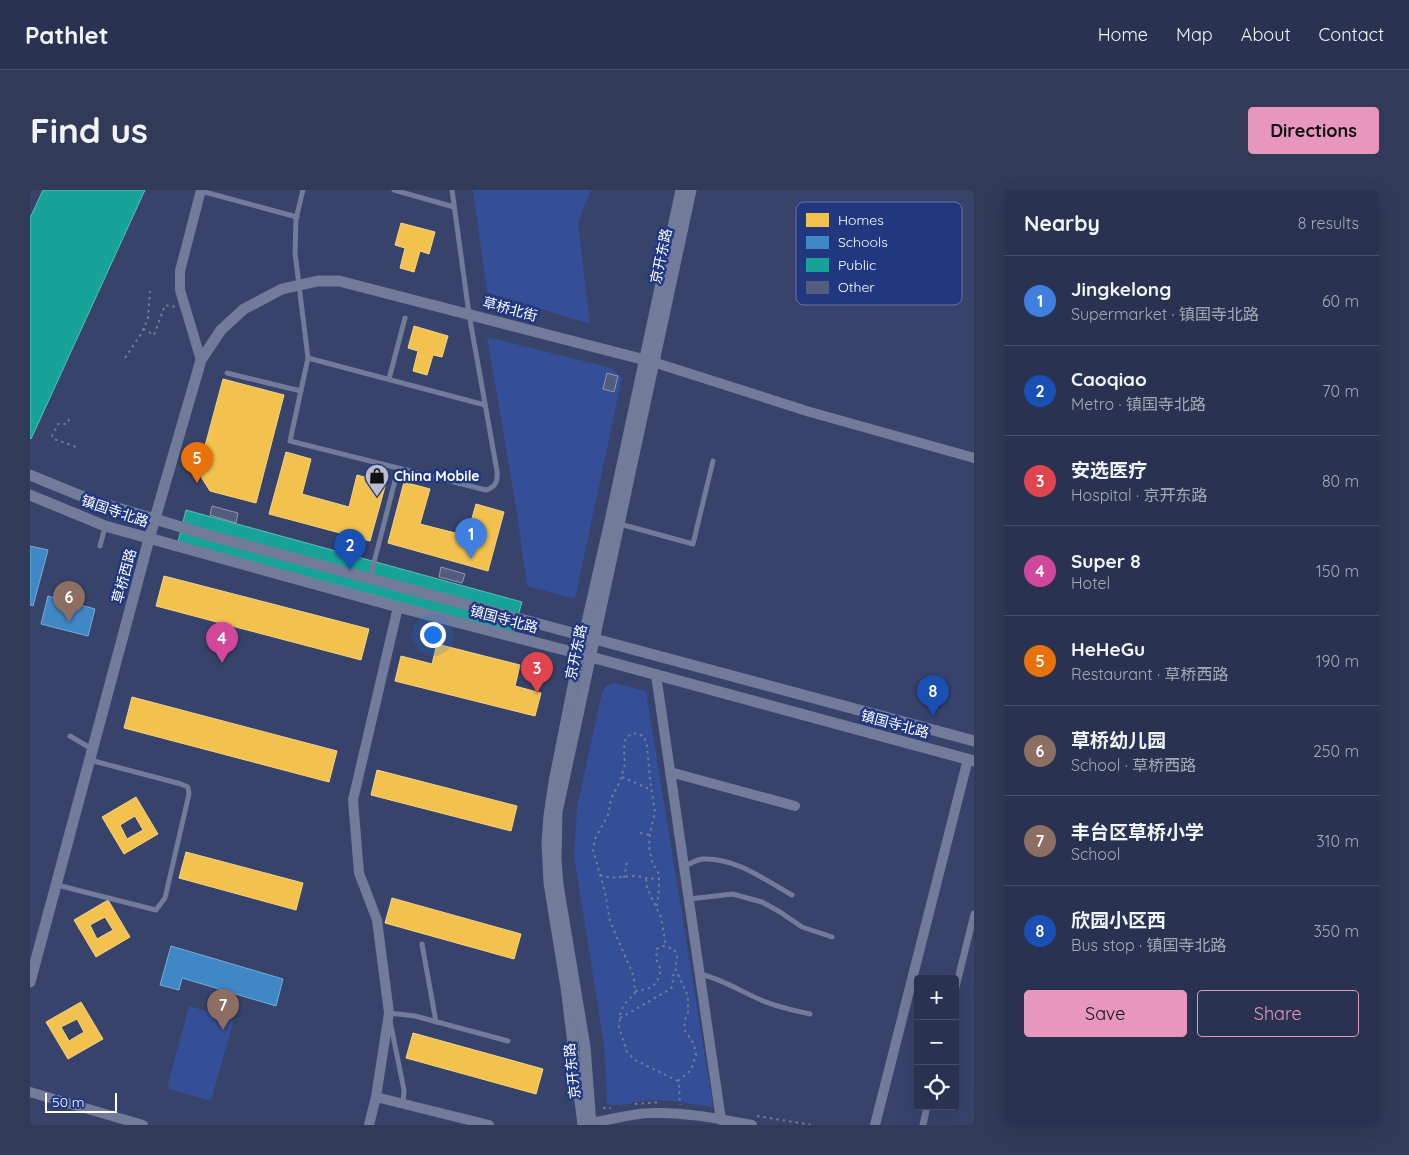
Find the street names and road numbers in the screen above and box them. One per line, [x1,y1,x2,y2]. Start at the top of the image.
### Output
street label: 京开东路 [646,227,676,285]
street label: 草桥北街 [481,293,539,325]
street label: 镇国寺北路 [79,491,151,531]
street label: 草桥西路 [108,547,140,605]
street label: 镇国寺北路 [468,601,540,637]
street label: 京开东路 [561,623,591,681]
street label: 镇国寺北路 [859,706,931,742]
street label: 京开东路 [560,1042,584,1100]

